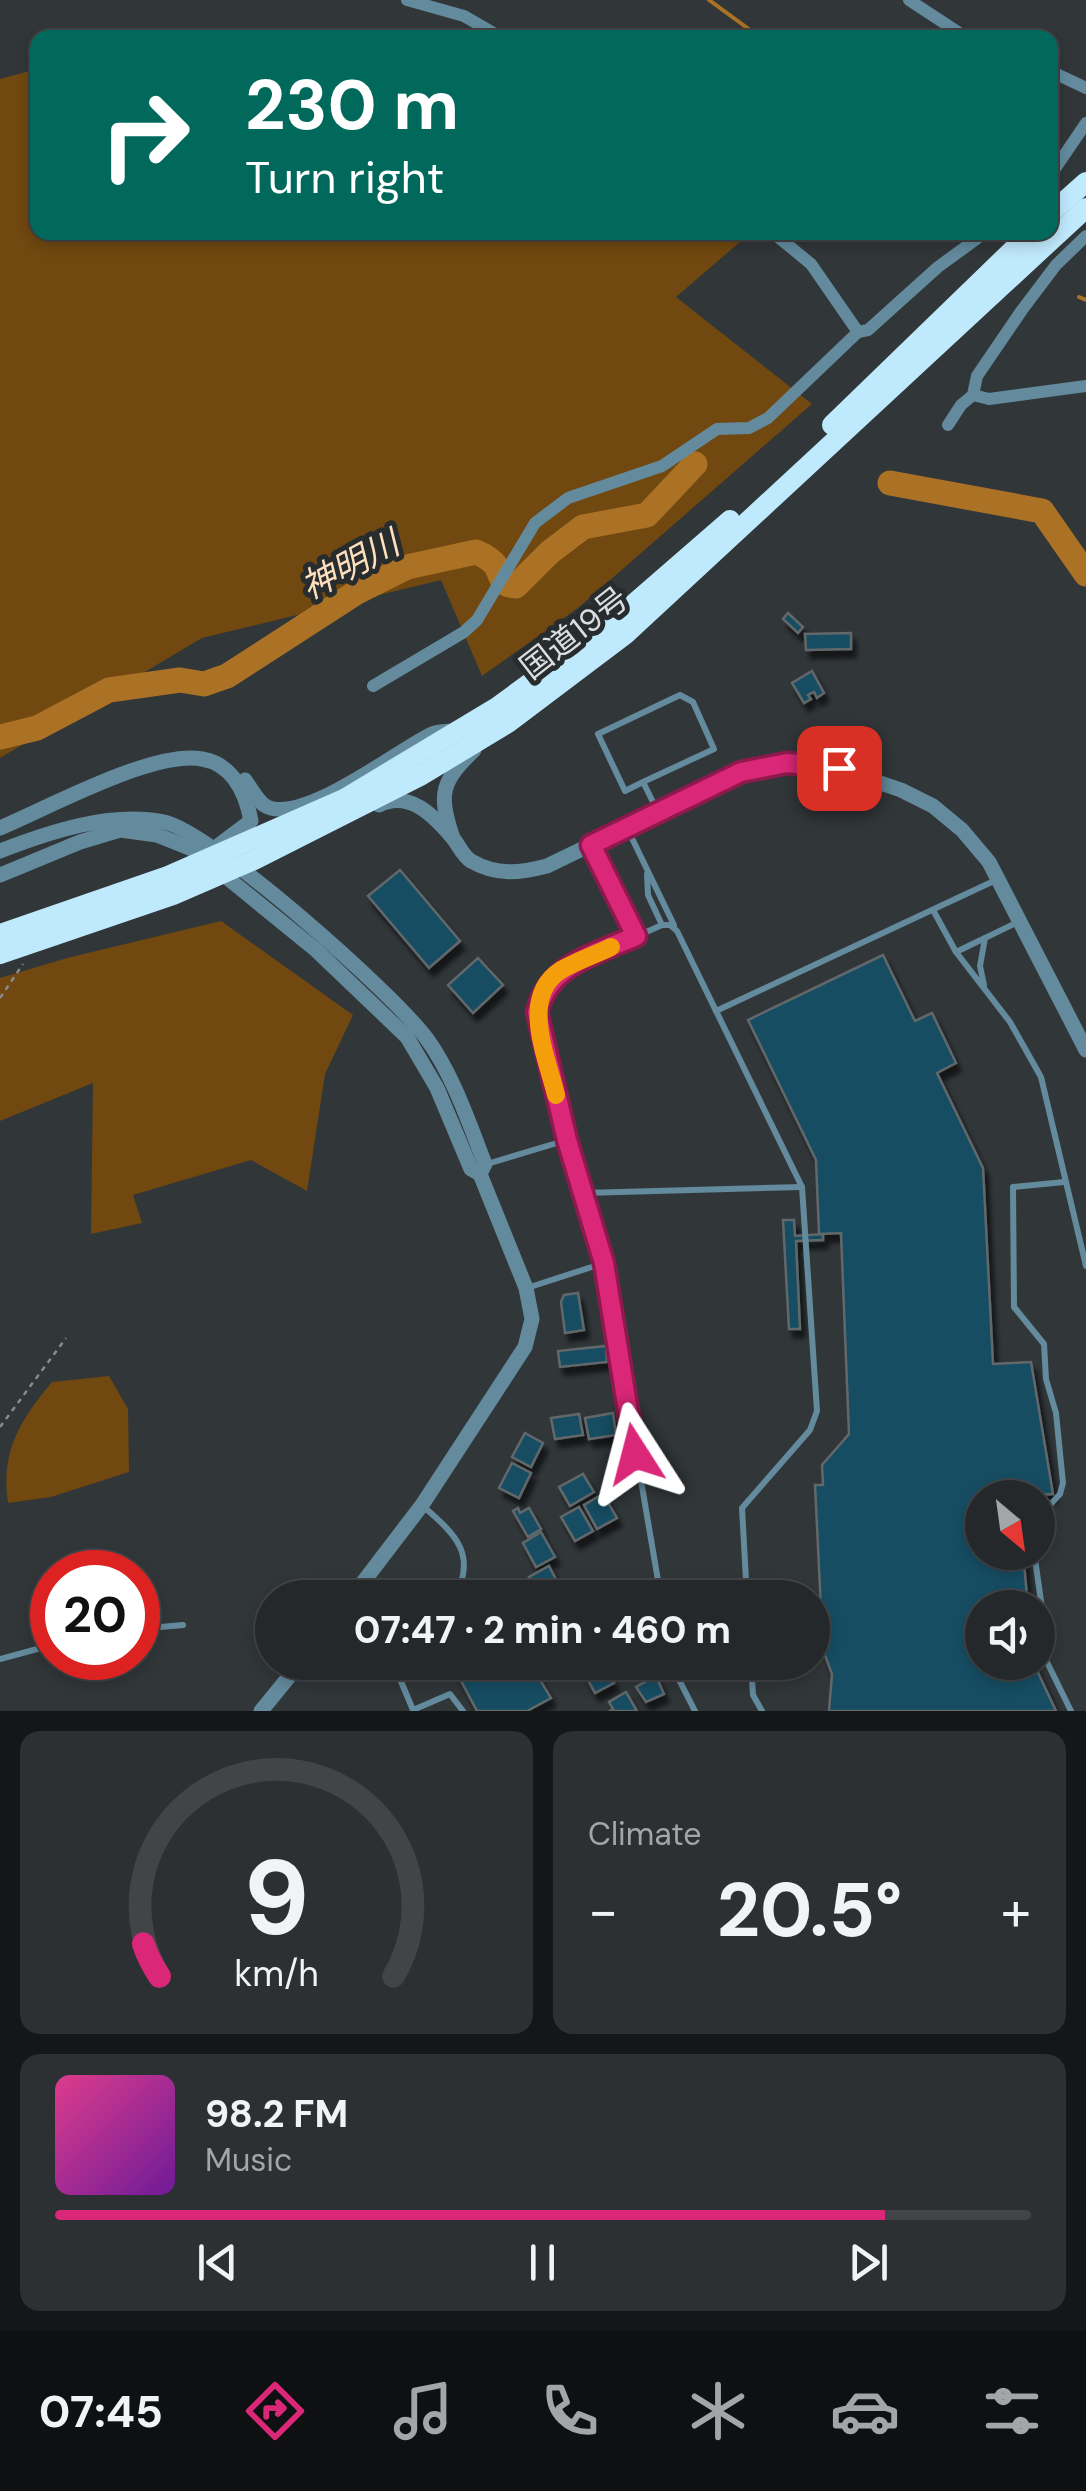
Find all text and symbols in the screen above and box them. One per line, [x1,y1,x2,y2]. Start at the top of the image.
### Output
text: 230 m [245,60,459,151]
icon: right [80,70,210,200]
text: Turn right [245,148,444,207]
water label: 神明川 [293,518,411,610]
street label: 国道19号 [511,578,637,688]
pin [797,726,882,811]
icon: arrive [812,741,867,796]
position arrow [583,1402,687,1506]
north arrow [965,1480,1055,1570]
map controls [965,1480,1055,1680]
speed limit sign: 20 [30,1550,160,1680]
button: sound [965,1590,1055,1680]
text: 07:47 · 2 min · 460 m [354,1605,731,1655]
text: Climate [588,1813,702,1855]
text: 9 [243,1831,310,1966]
text: 20.5° [717,1862,902,1959]
text: − [588,1875,618,1947]
text: + [1001,1875,1031,1947]
text: km/h [234,1951,319,1997]
text: 98.2 FM [205,2089,348,2139]
text: Music [205,2139,292,2181]
icon: previous [190,2235,245,2290]
icon: pause [515,2235,570,2290]
icon: next [841,2235,896,2290]
icon: directions [240,2376,310,2446]
icon: music [388,2376,458,2446]
icon: phone [535,2376,605,2446]
icon: climate [683,2376,753,2446]
icon: car [830,2376,900,2446]
icon: filters [977,2376,1047,2446]
text: 07:45 [39,2382,163,2441]

